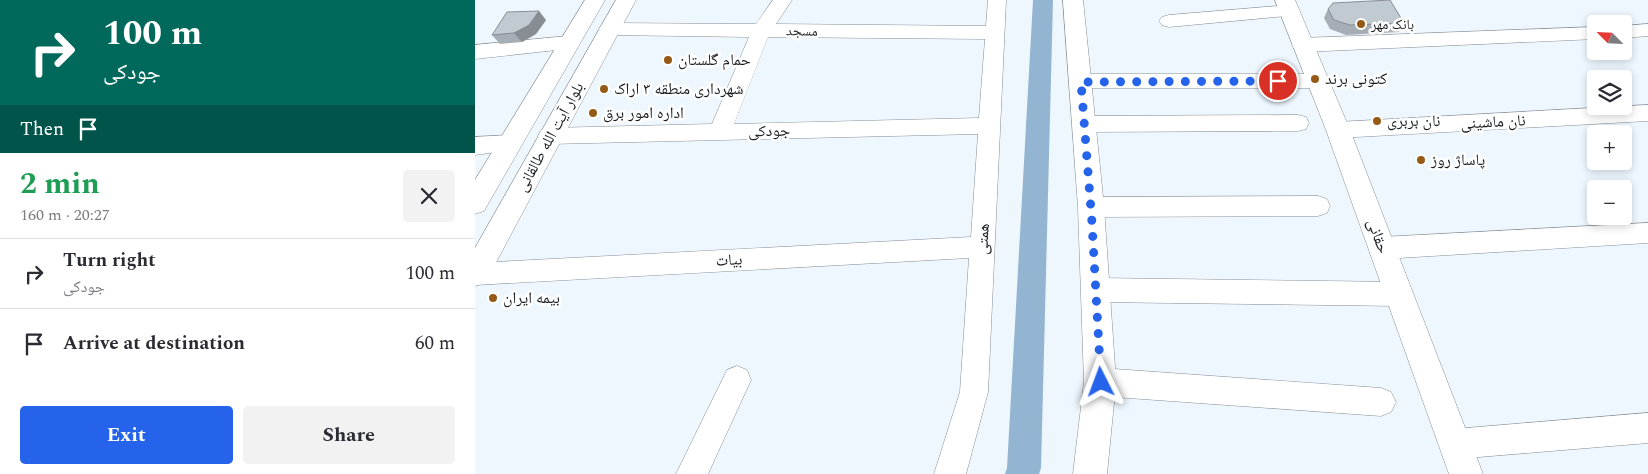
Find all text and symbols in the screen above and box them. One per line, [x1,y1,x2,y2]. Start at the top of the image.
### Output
text: 100 m [103,7,202,60]
place label: بانک مهر [1370,14,1414,35]
north arrow [1587,15,1633,60]
map controls [1587,15,1632,225]
marker: بانک مهر [1355,18,1367,30]
icon: right [20,20,85,85]
street label: مسجد [786,20,818,42]
place label: حمام گلستان [678,48,751,72]
marker: حمام گلستان [662,54,674,66]
text: جودکی [103,56,161,89]
pin [1257,60,1299,102]
icon: arrive [1264,67,1292,95]
place label: کتونی برند [1325,67,1387,91]
button: layers [1587,70,1632,115]
marker: کتونی برند [1309,73,1321,85]
place label: شهرداری منطقه ۳ اراک [614,77,744,101]
street label: بلوار آیت الله طالقانی [510,78,590,196]
marker: شهرداری منطقه ۳ اراک [598,83,610,95]
place label: اداره امور برق [603,101,684,125]
marker: اداره امور برق [587,107,599,119]
street label: نان ماشینی [1460,108,1526,136]
place label: نان بربری [1387,109,1440,133]
text: Then [20,115,64,144]
icon: arrive [74,115,102,143]
marker: نان بربری [1371,115,1383,127]
street label: جودکی [748,119,790,143]
button: + [1587,125,1632,170]
place label: پاساژ روز [1430,148,1485,172]
marker: پاساژ روز [1415,154,1427,166]
text: 2 min [20,161,100,207]
button: close [403,170,455,222]
button: − [1587,180,1632,225]
text: 160 m · 20:27 [20,203,110,227]
street label: حقانی [1361,215,1395,257]
street label: همتی [970,223,996,255]
text: Turn right [63,246,156,275]
street label: بیات [715,247,743,273]
text: 100 m [405,259,455,288]
icon: right [20,260,48,288]
text: جودکی [63,275,105,299]
place label: بیمه ایران [503,286,560,310]
marker: بیمه ایران [487,292,499,304]
text: Arrive at destination [63,329,245,358]
text: 60 m [415,329,455,358]
icon: arrive [20,330,48,358]
position arrow [1074,355,1126,407]
button: Exit [20,406,233,464]
button: Share [243,406,455,464]

